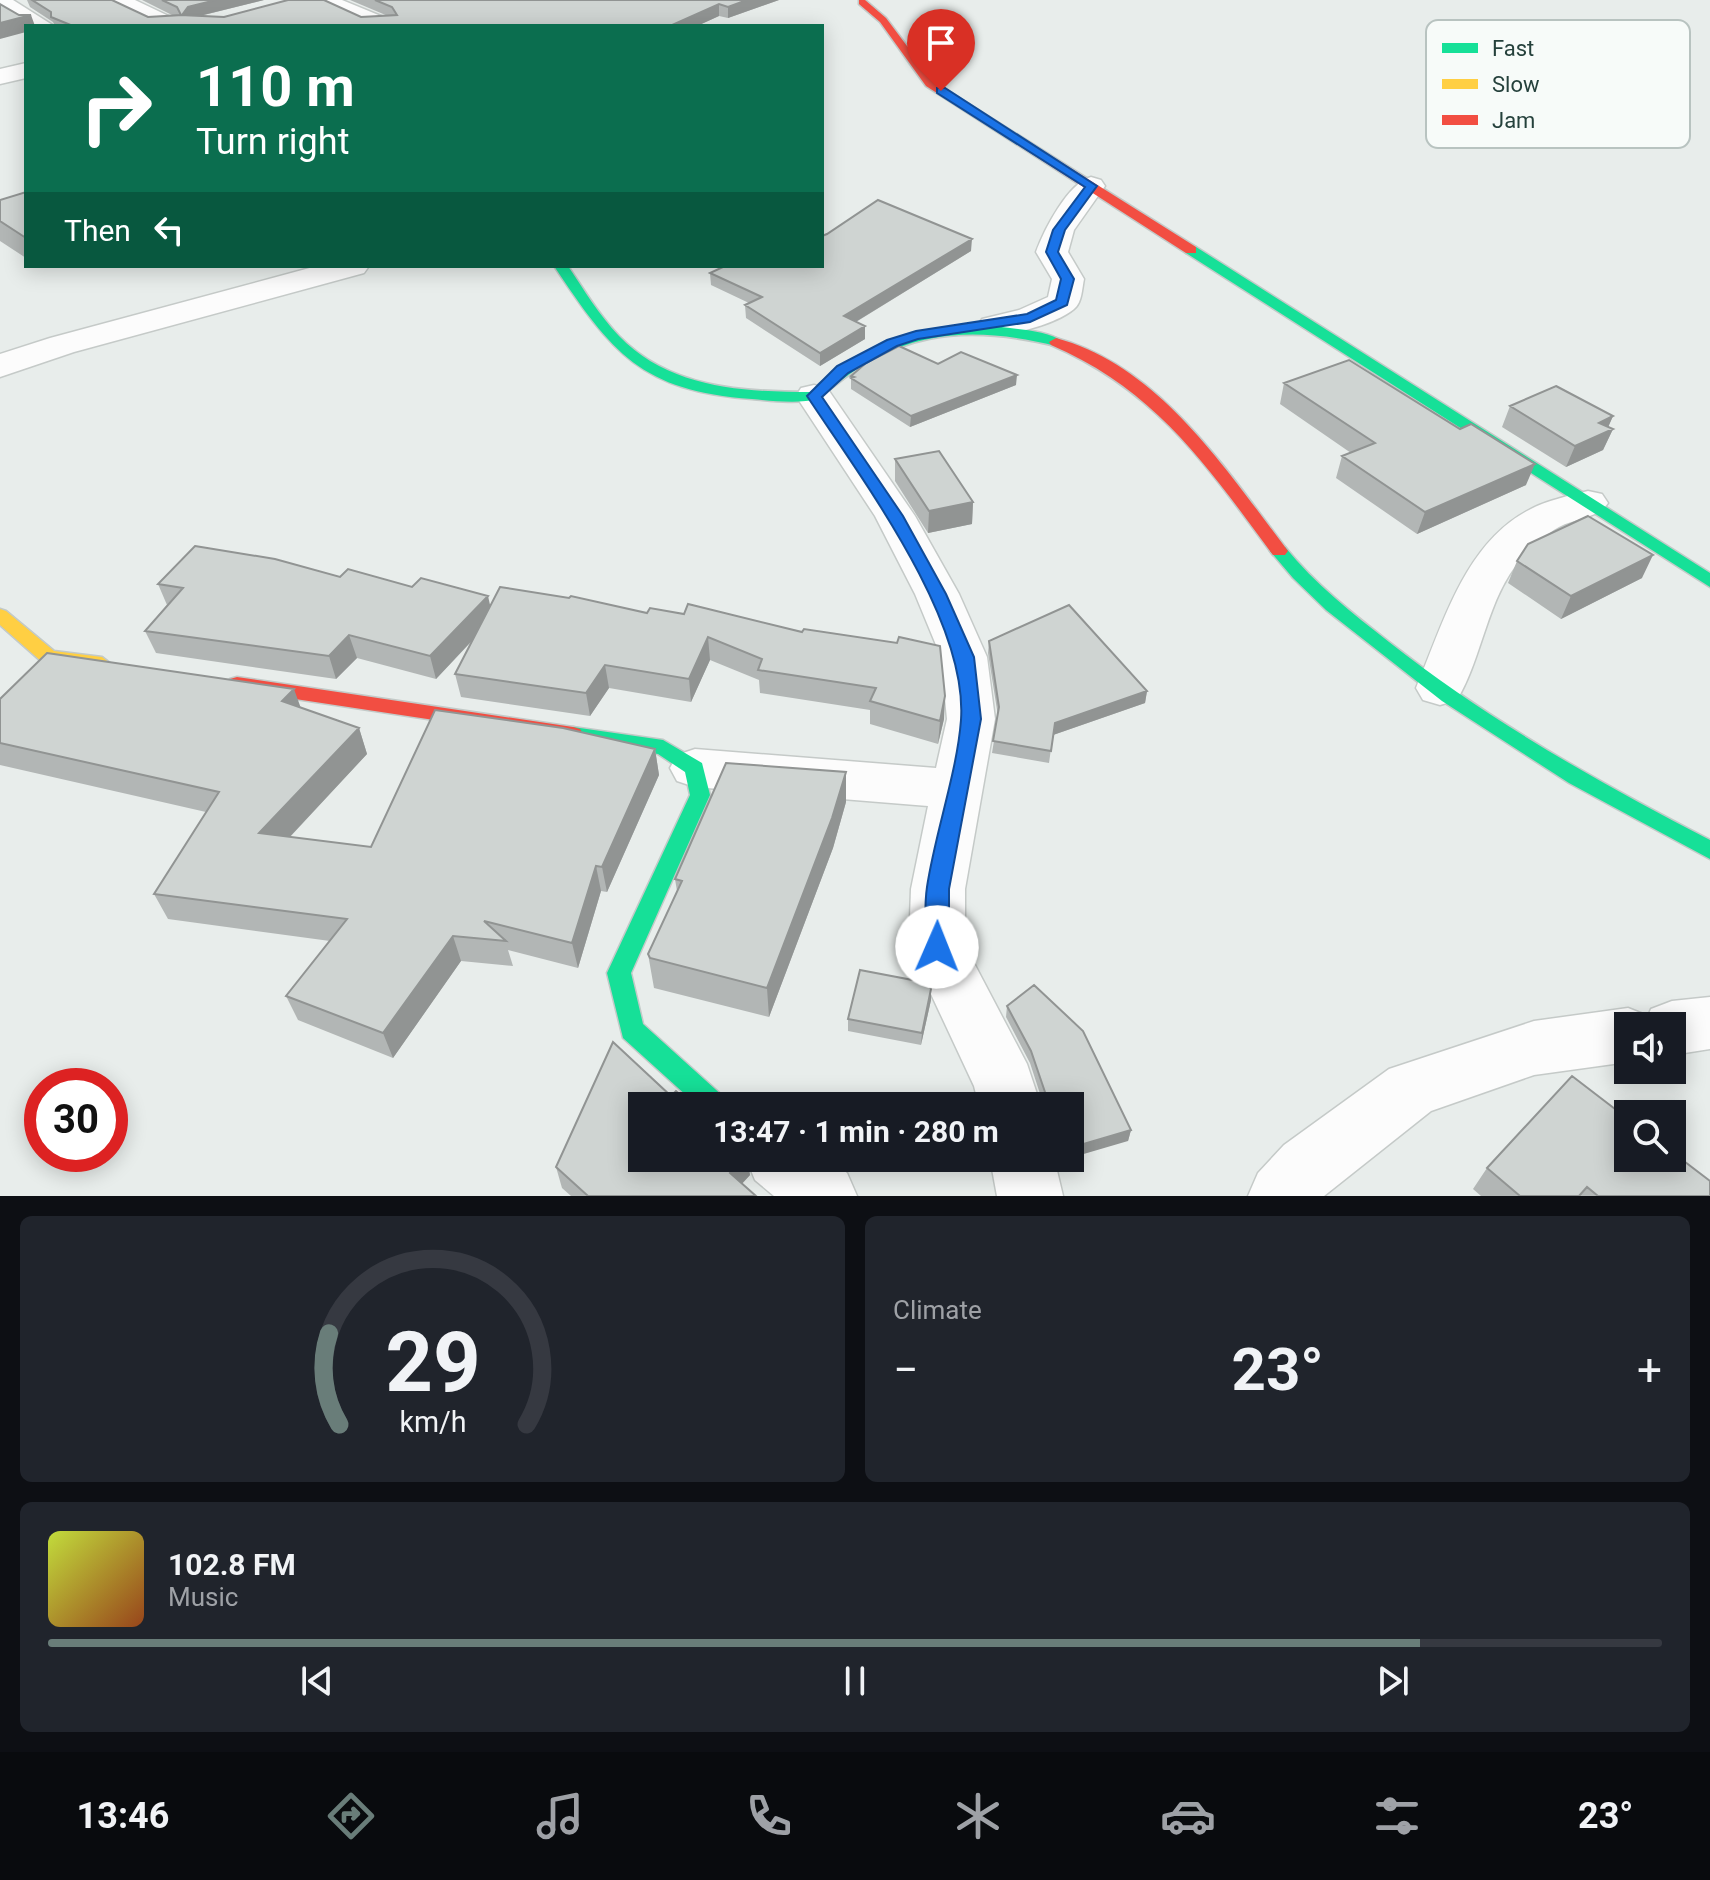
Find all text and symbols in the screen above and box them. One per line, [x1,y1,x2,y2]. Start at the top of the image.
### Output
pin [907,9,975,91]
legend [1426,20,1690,148]
icon: arrive [919,21,963,65]
text: Fast [1492,36,1534,61]
text: 110 m [196,54,355,120]
icon: right [64,56,168,160]
text: Slow [1492,72,1540,97]
text: Jam [1492,108,1535,133]
text: Turn right [196,121,349,163]
icon: left [147,208,191,252]
text: Then [64,213,131,248]
position arrow [895,905,979,989]
map controls [1614,1012,1686,1172]
button: sound [1614,1012,1686,1084]
speed limit sign: 30 [24,1068,128,1172]
button: search [1614,1100,1686,1172]
text: 13:47 · 1 min · 280 m [713,1114,999,1149]
text: Climate [893,1295,982,1325]
text: 29 [385,1314,480,1411]
text: 23° [1231,1334,1324,1405]
text: − [893,1344,918,1396]
text: + [1637,1344,1662,1396]
text: km/h [399,1405,466,1439]
text: 102.8 FM [168,1547,296,1582]
text: Music [168,1582,238,1612]
icon: previous [295,1659,339,1703]
icon: pause [833,1659,877,1703]
icon: next [1371,1659,1415,1703]
icon: directions [323,1788,379,1844]
icon: music [532,1788,588,1844]
icon: phone [741,1788,797,1844]
icon: climate [950,1788,1006,1844]
icon: car [1160,1788,1216,1844]
icon: filters [1369,1788,1425,1844]
text: 13:46 [77,1795,169,1837]
text: 23° [1578,1795,1633,1837]

